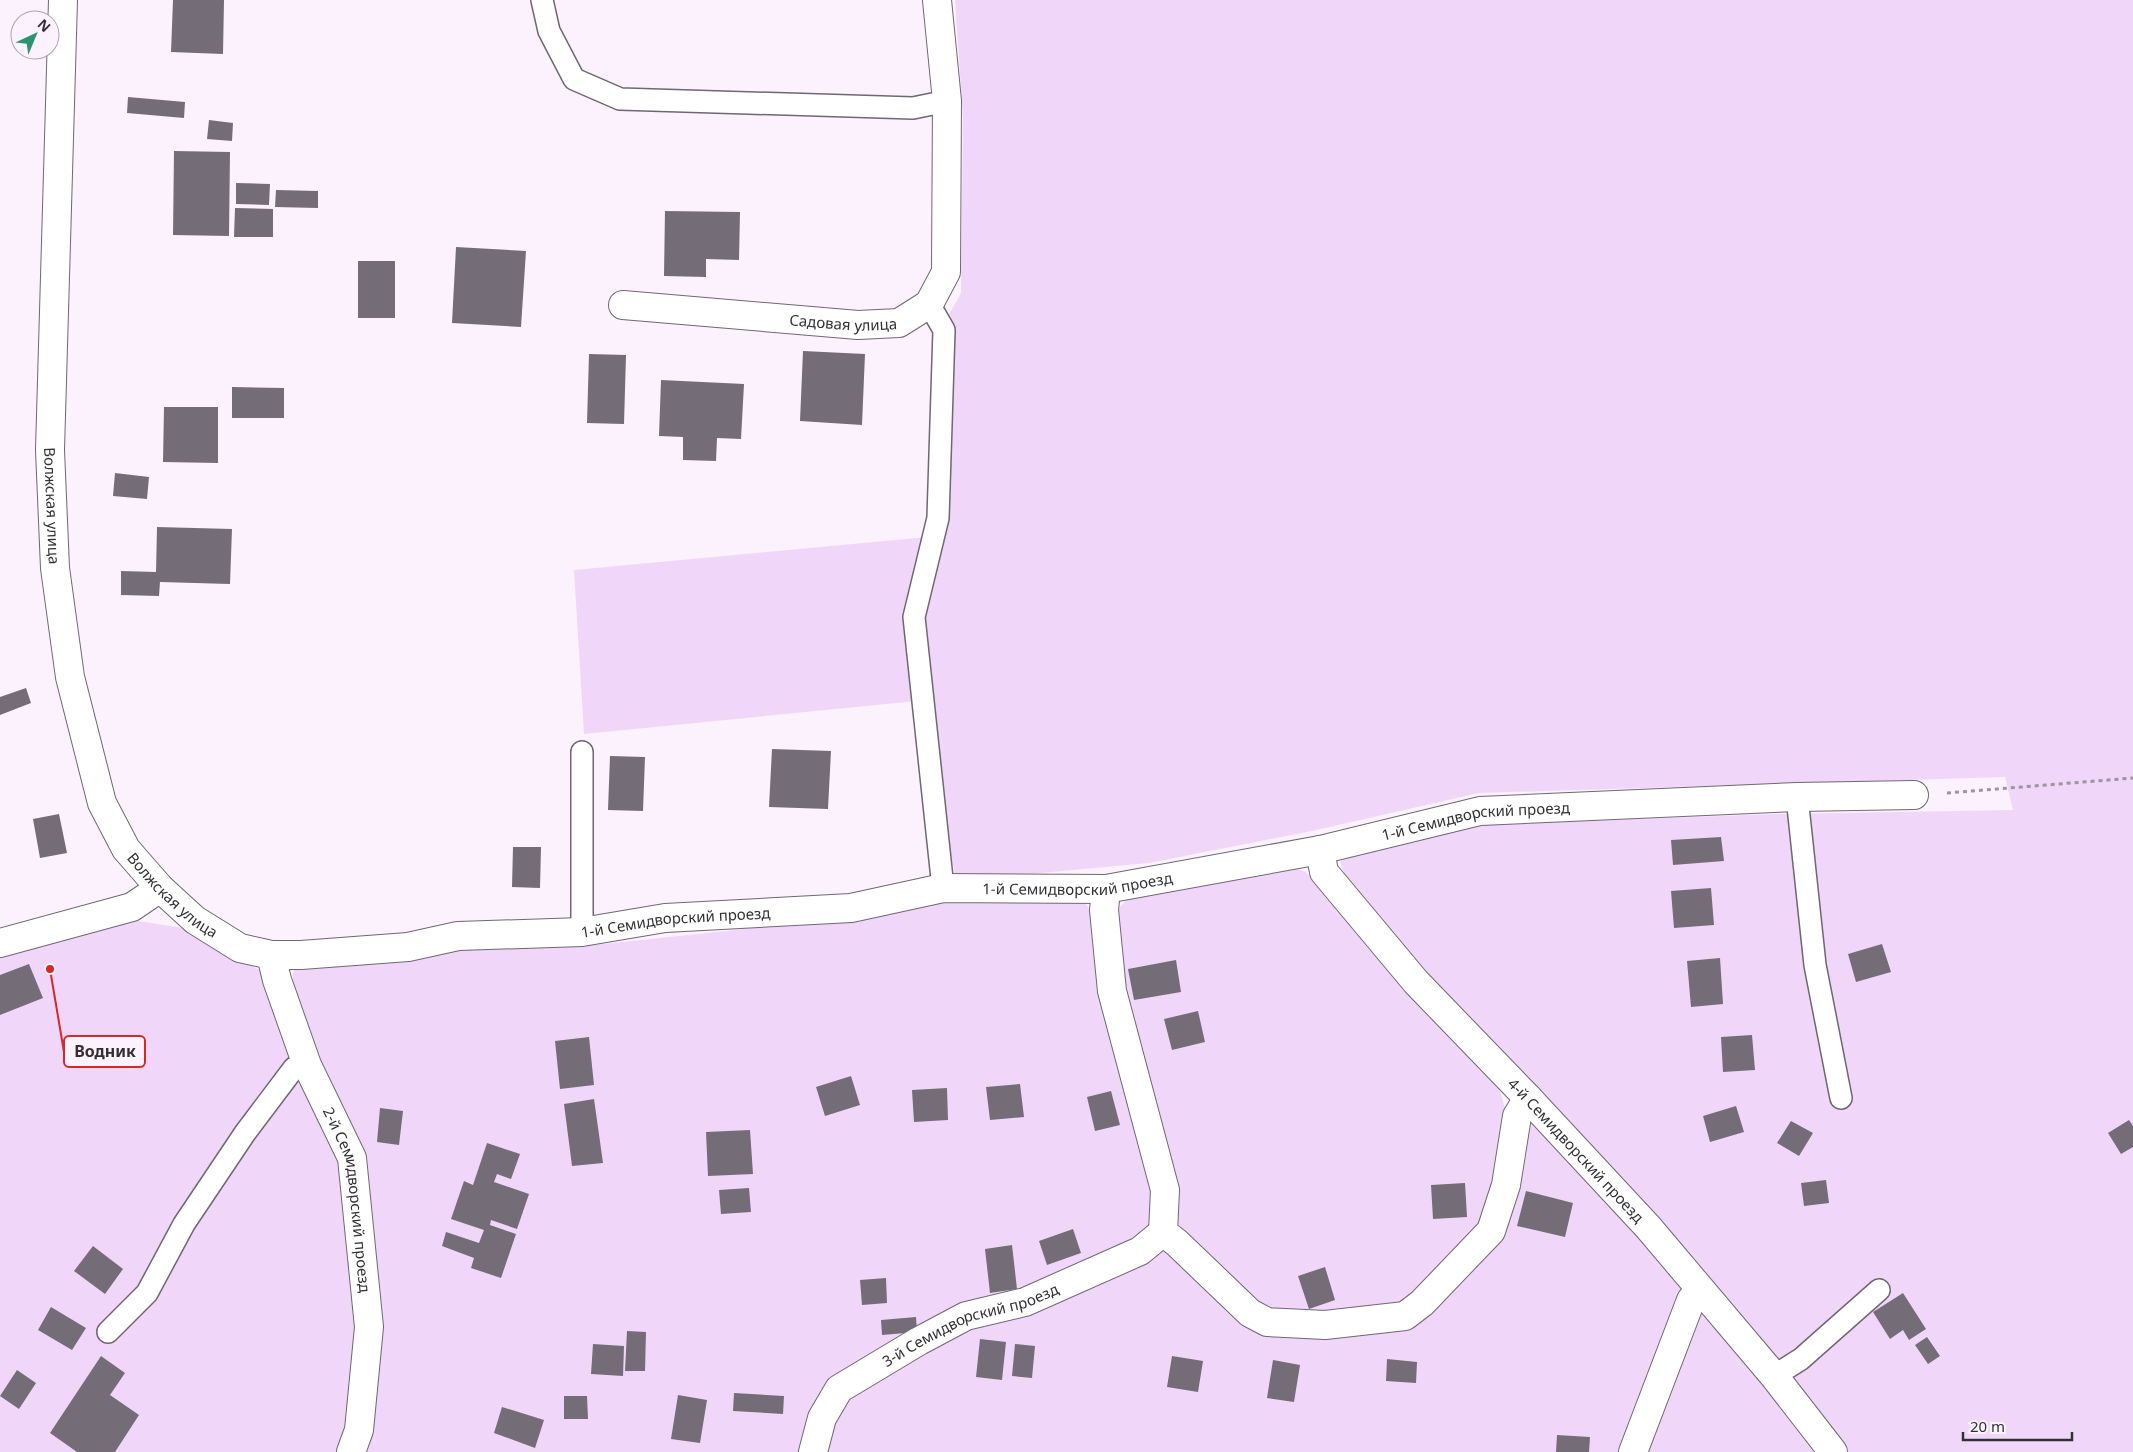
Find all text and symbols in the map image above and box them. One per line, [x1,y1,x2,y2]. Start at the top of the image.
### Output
north arrow [10,10,60,60]
text: N [34,14,55,36]
street label: Садовая улица [789,309,898,335]
street label: Волжская улица [40,447,65,565]
street label: 1-й Семидворский проезд [1380,797,1570,845]
street label: Волжская улица [123,848,222,942]
street label: 1-й Семидворский проезд [982,867,1174,899]
street label: 1-й Семидворский проезд [579,902,771,942]
callout: Водник [64,1036,145,1067]
text: Водник [74,1040,136,1062]
street label: 4-й Семидворский проезд [1504,1073,1649,1227]
street label: 2-й Семидворский проезд [319,1104,375,1294]
street label: 3-й Семидворский проезд [878,1278,1061,1371]
scale bar [1963,1410,2072,1442]
text: 20 m [1970,1416,2005,1436]

